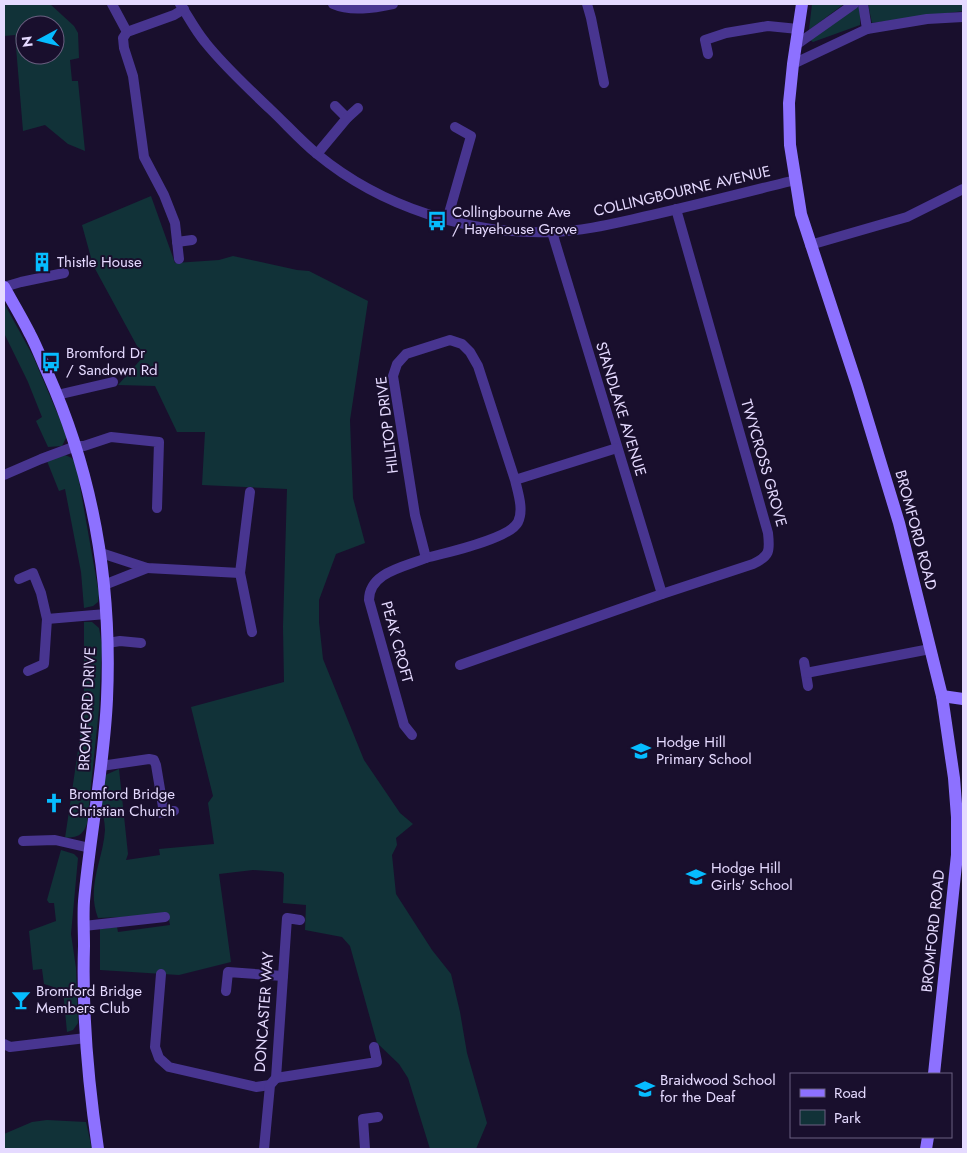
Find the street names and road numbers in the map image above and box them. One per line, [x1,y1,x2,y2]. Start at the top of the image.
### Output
street label: COLLINGBOURNE AVENUE [591,160,773,222]
street label: STANDLAKE AVENUE [590,339,652,479]
street label: HILLTOP DRIVE [370,375,404,475]
street label: TWYCROSS GROVE [735,397,793,529]
street label: BROMFORD ROAD [889,468,943,592]
street label: PEAK CROFT [376,599,418,685]
street label: BROMFORD DRIVE [73,647,101,771]
street label: BROMFORD ROAD [916,869,950,993]
street label: DONCASTER WAY [249,951,279,1073]

